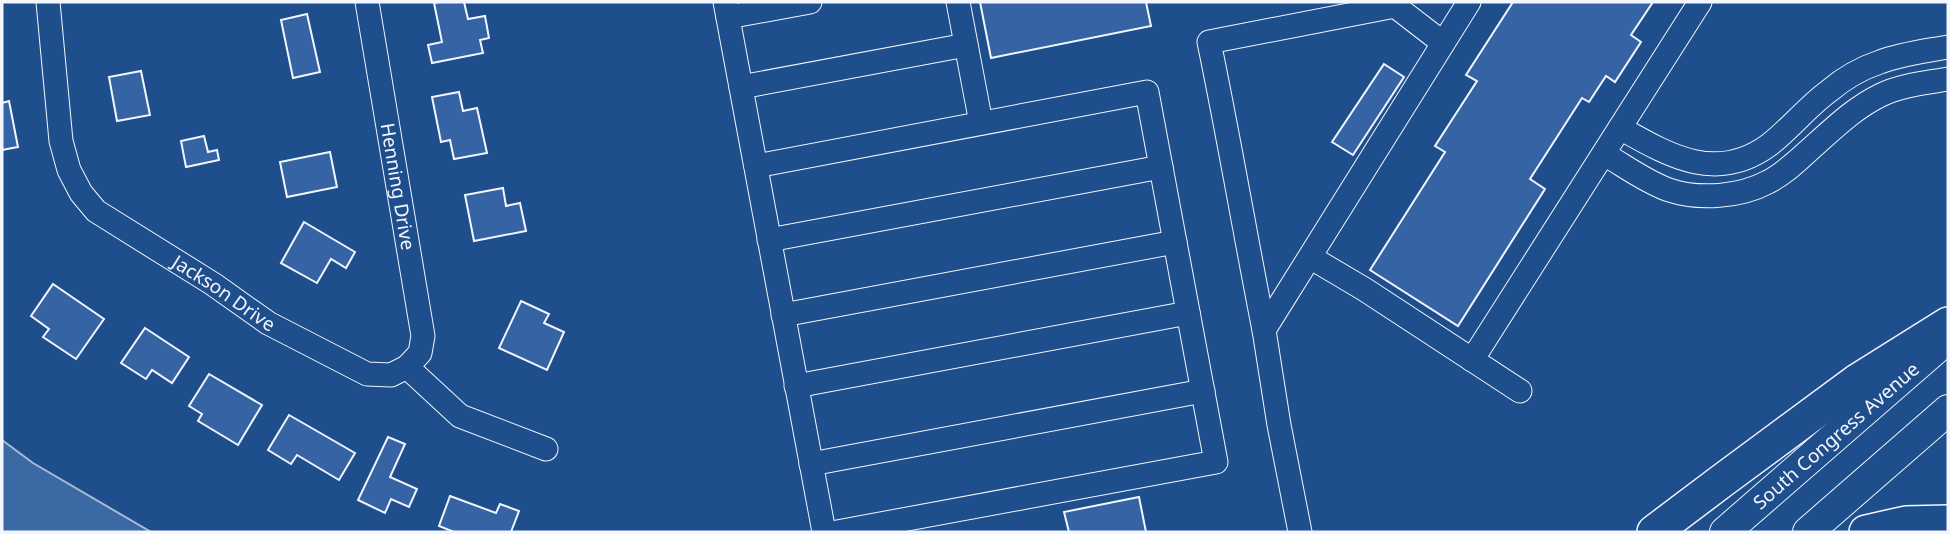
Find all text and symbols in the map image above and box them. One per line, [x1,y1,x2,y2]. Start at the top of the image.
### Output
street label: Henning Drive [374,121,421,252]
street label: Jackson Drive [166,248,280,337]
street label: South Congress Avenue [1747,356,1925,515]

